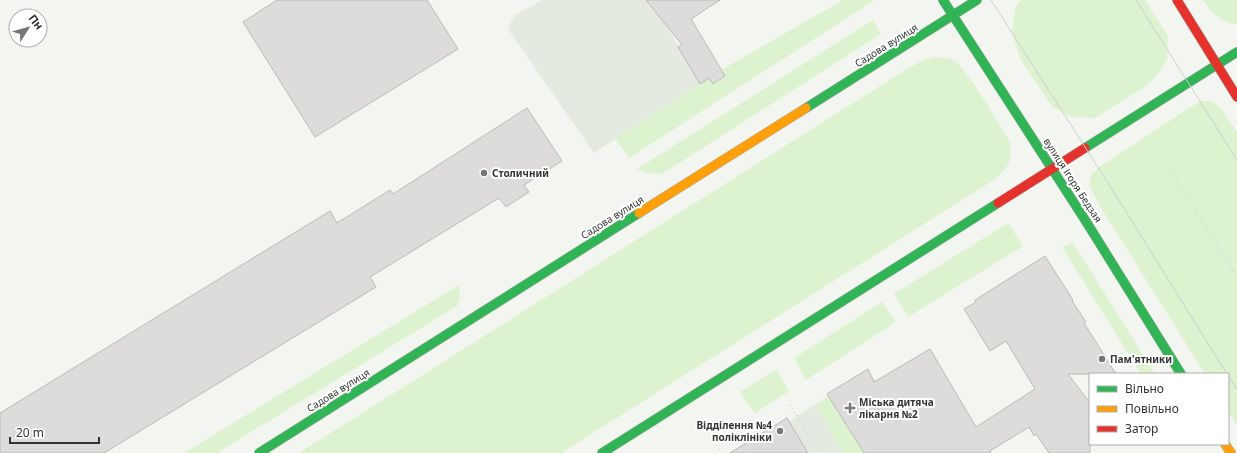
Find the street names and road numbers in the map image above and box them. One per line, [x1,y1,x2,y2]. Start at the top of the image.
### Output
street label: Садова вулиця [852,20,920,70]
street label: вулиця Ігоря Бедзая [1040,135,1106,225]
street label: Садова вулиця [578,192,646,242]
street label: Садова вулиця [304,365,372,415]

